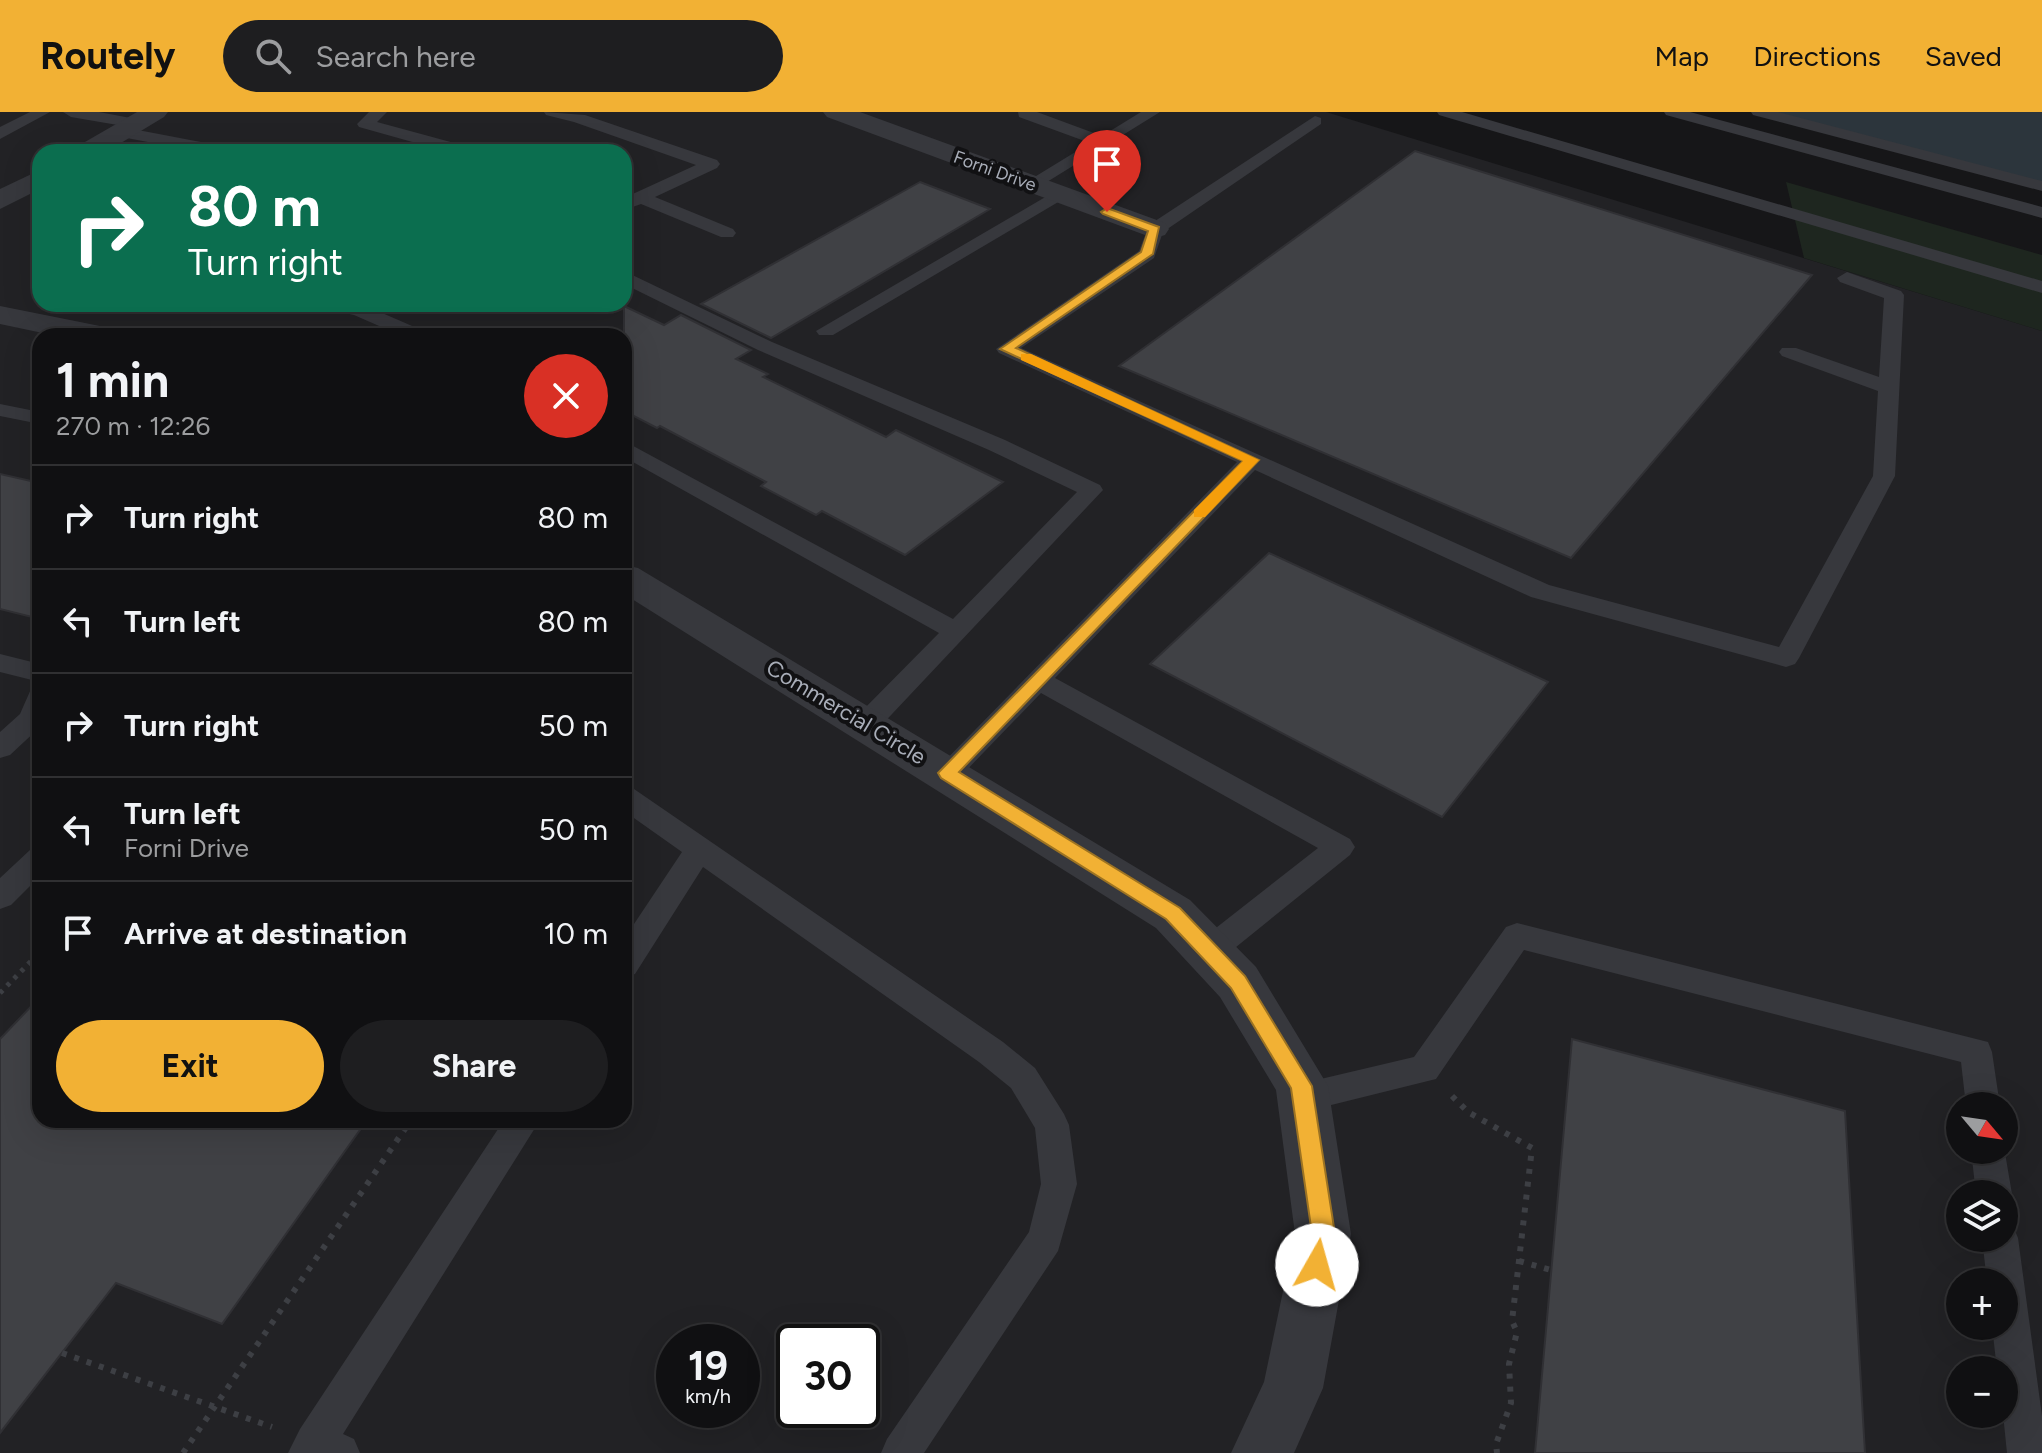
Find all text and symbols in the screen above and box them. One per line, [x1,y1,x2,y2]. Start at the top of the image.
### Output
search box [223,20,783,92]
text: Routely [40,33,175,79]
icon: search [251,34,295,78]
text: Search here [315,38,476,75]
text: Map [1655,39,1709,73]
text: Directions [1753,39,1881,73]
text: Saved [1925,39,2002,73]
pin [1073,130,1141,212]
icon: arrive [1085,142,1129,186]
street label: Forni Drive [951,146,1040,196]
text: 80 m [188,173,321,240]
icon: right [56,176,160,280]
text: Turn right [188,241,343,284]
text: 1 min [56,351,169,409]
button: close [524,354,608,438]
text: 270 m · 12:26 [56,410,210,442]
icon: right [56,495,100,539]
text: Turn right [124,499,259,536]
text: 80 m [537,499,608,536]
icon: left [56,599,100,643]
text: Turn left [124,603,241,640]
text: 80 m [537,603,608,640]
street label: Commercial Circle [761,654,931,770]
icon: right [56,703,100,747]
text: Turn right [124,707,259,744]
text: 50 m [539,707,608,744]
text: Turn left [124,795,241,832]
icon: left [56,807,100,851]
text: 50 m [539,811,608,848]
text: Forni Drive [124,832,249,864]
icon: arrive [56,911,100,955]
text: Arrive at destination [124,915,407,952]
text: 10 m [543,915,608,952]
button: Exit [56,1020,324,1112]
button: Share [340,1020,608,1112]
north arrow [1946,1092,2018,1164]
map controls [1946,1092,2018,1428]
button: layers [1946,1180,2018,1252]
position arrow [1275,1223,1359,1307]
button: + [1946,1268,2018,1340]
speed limit sign: 30 [776,1324,880,1428]
text: 19 [688,1342,728,1390]
button: − [1946,1356,2018,1428]
text: km/h [685,1384,731,1408]

